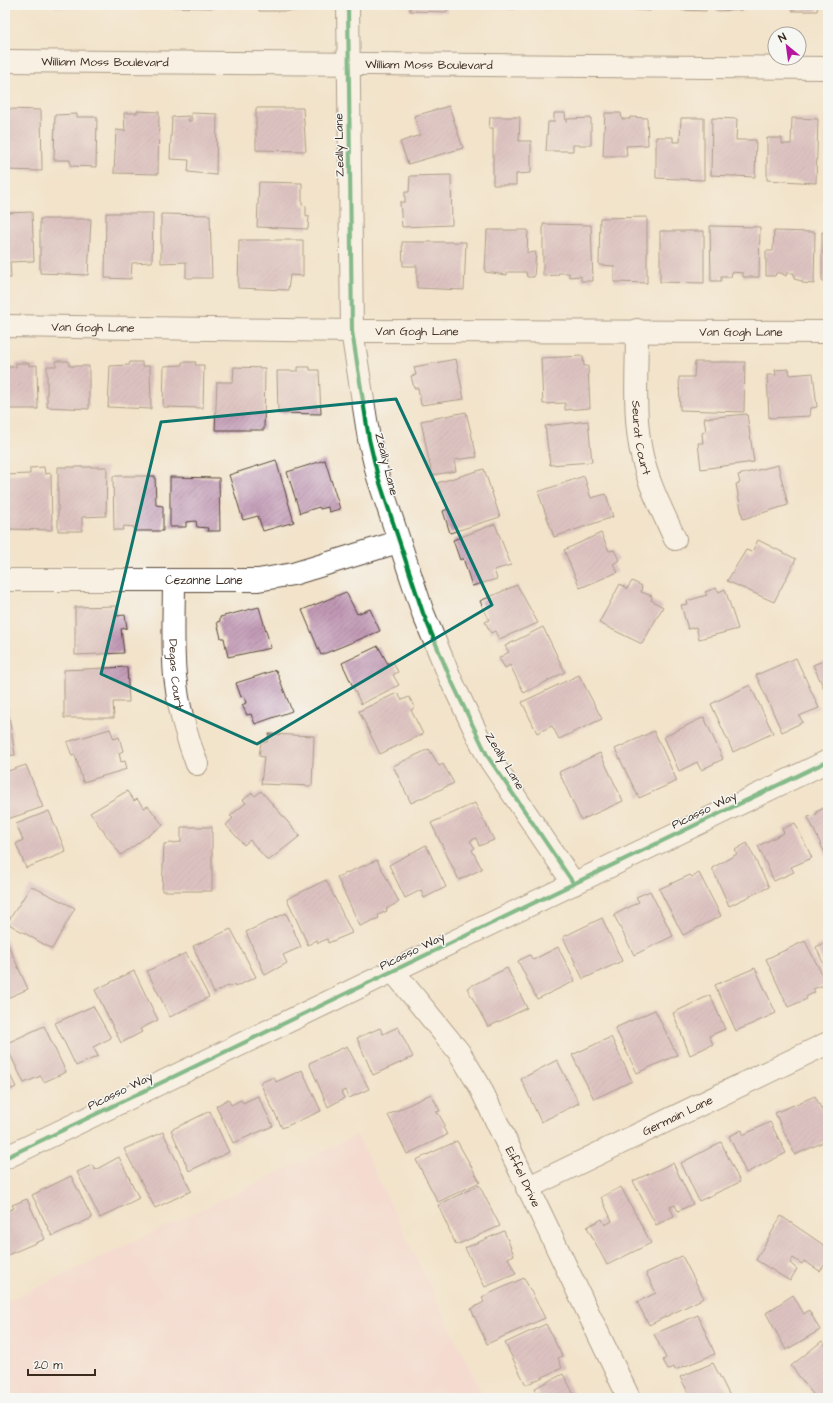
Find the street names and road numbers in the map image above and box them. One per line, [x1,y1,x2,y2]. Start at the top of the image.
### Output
street label: William Moss Boulevard [41,53,169,71]
street label: William Moss Boulevard [365,56,493,74]
street label: Zeally Lane [330,112,350,177]
street label: Van Gogh Lane [51,319,135,337]
street label: Van Gogh Lane [375,323,459,341]
street label: Van Gogh Lane [699,324,783,342]
street label: Seurat Court [627,400,655,478]
street label: Zeally Lane [370,431,403,498]
street label: Cezanne Lane [165,572,243,589]
street label: Degas Court [164,639,188,711]
street label: Zeally Lane [480,729,529,794]
street label: Picasso Way [669,787,741,834]
street label: Picasso Way [377,928,449,975]
street label: Picasso Way [85,1068,157,1115]
street label: Germain Lane [640,1092,716,1140]
street label: Eiffel Drive [501,1144,545,1211]

